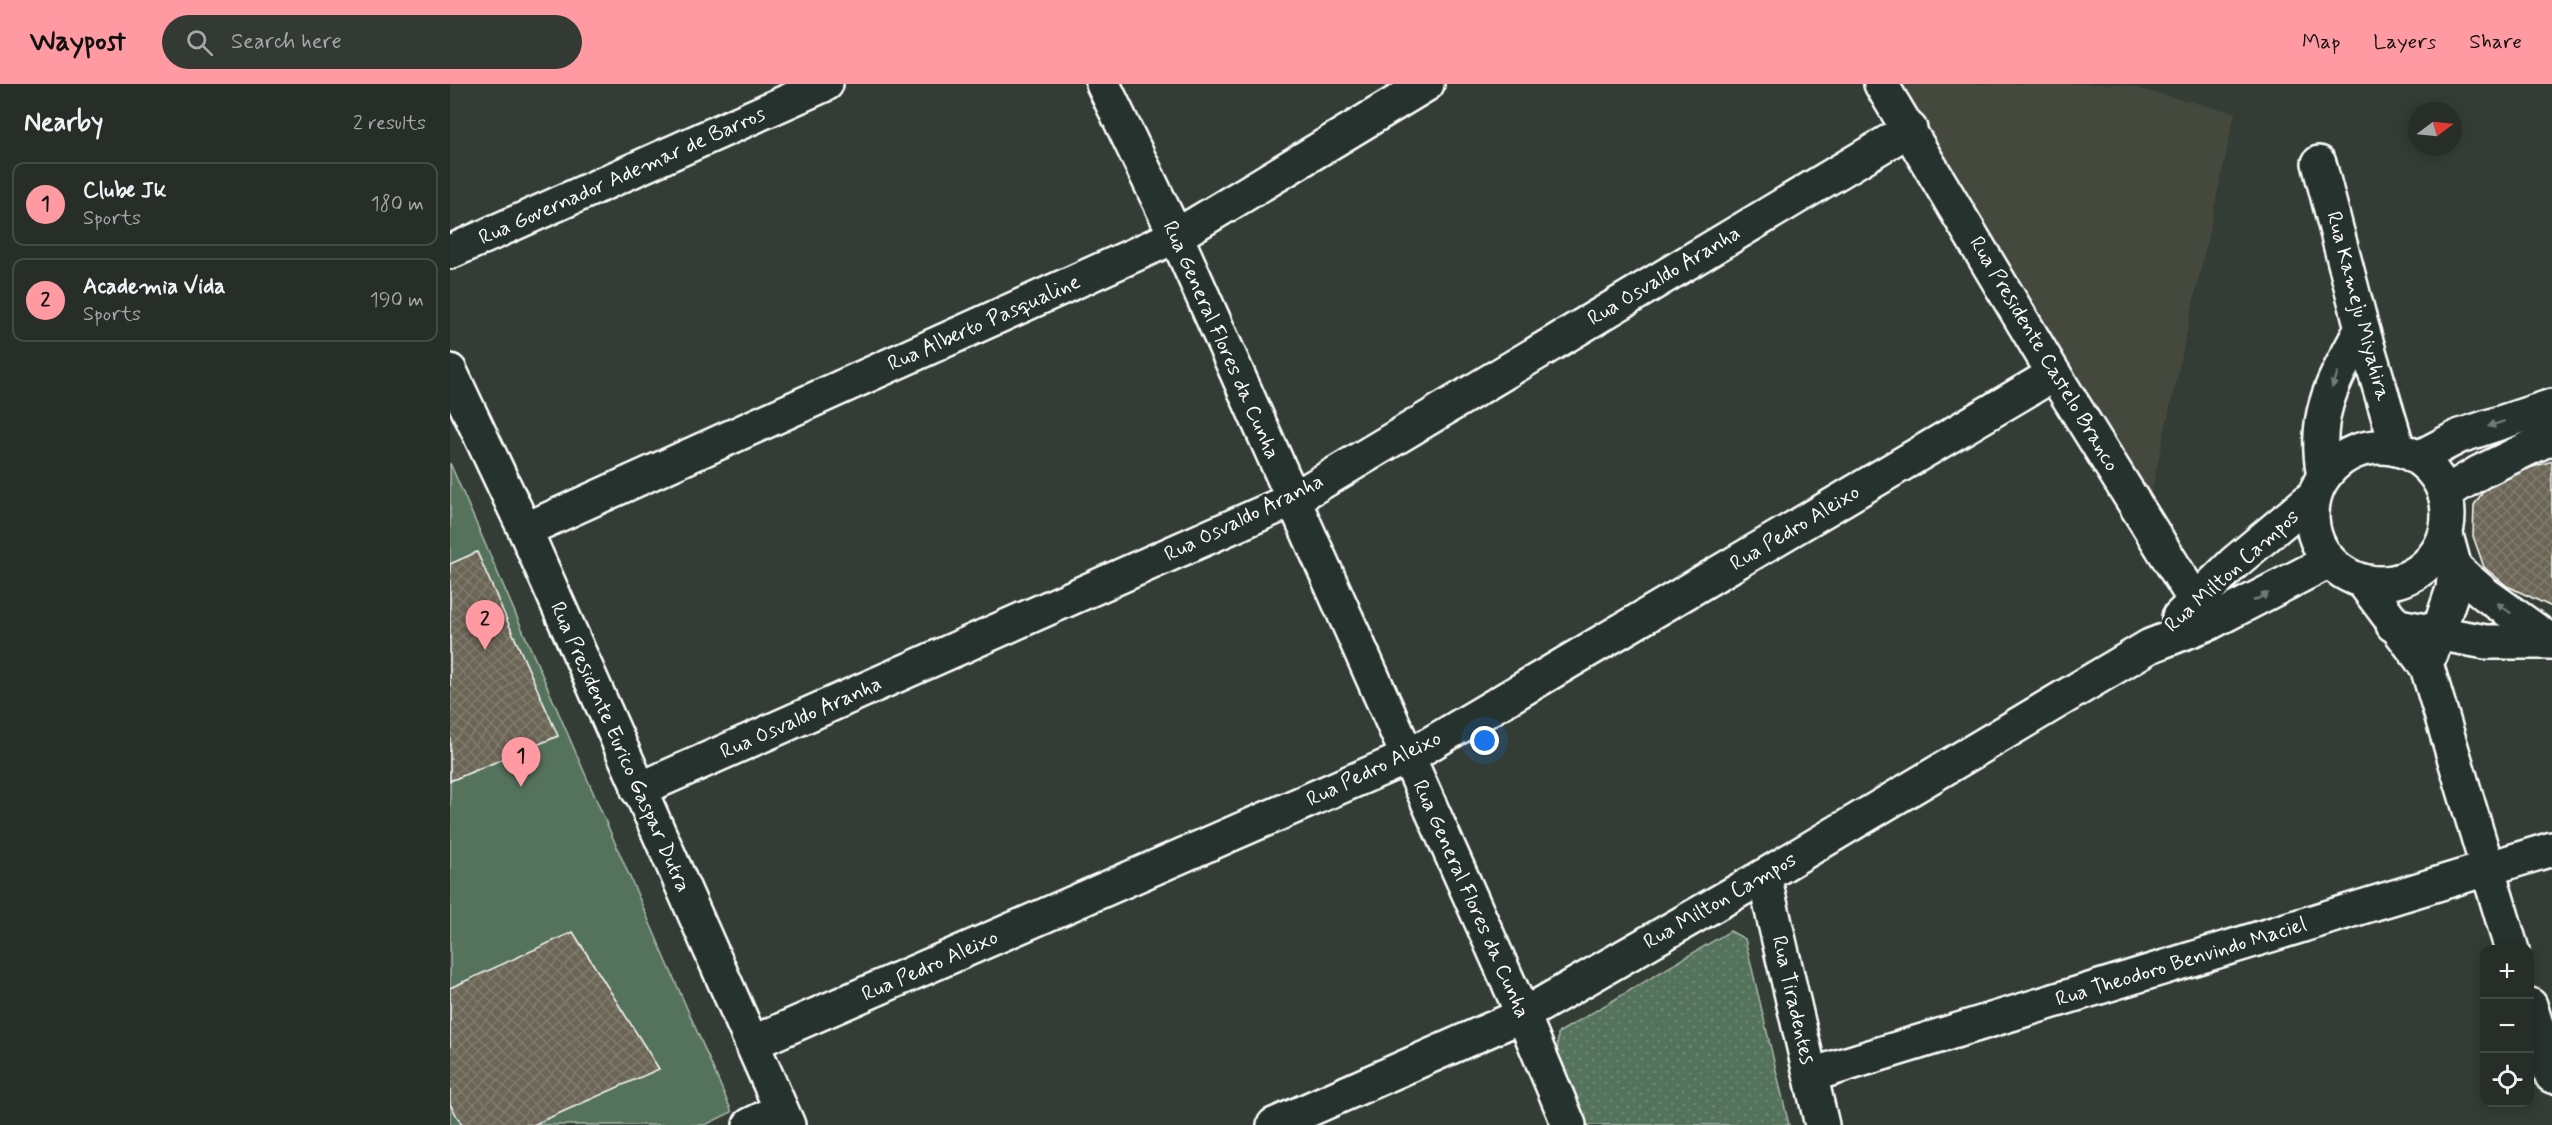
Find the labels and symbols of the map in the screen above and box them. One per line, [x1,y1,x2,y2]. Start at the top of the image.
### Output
street label: Rua Governador Ademar de Barros [474,100,770,252]
north arrow [2408,102,2462,156]
street label: Rua Kameju Miyahira [2319,208,2397,404]
street label: Rua General Flores da Cunha [1156,216,1286,464]
street label: Rua Osvaldo Aranha [1582,219,1746,333]
street label: Rua Presidente Castelo Branco [1962,231,2126,477]
street label: Rua Alberto Pasqualine [883,268,1085,378]
one-way arrow [2330,371,2339,389]
one-way arrow [2487,419,2505,429]
street label: Rua Osvaldo Aranha [1160,467,1328,569]
street label: Rua Pedro Aleixo [1725,478,1865,578]
street label: Rua Milton Campos [2159,503,2305,639]
one-way arrow [2252,592,2269,602]
street label: Rua Presidente Eurico Gaspar Dutra [543,597,697,897]
pin: 2 [465,600,504,650]
one-way arrow [2497,603,2512,615]
street label: Rua Osvaldo Aranha [716,670,886,766]
street label: Rua Pedro Aleixo [1302,724,1446,814]
your location [1470,726,1499,755]
pin: 1 [502,738,540,787]
street label: Rua General Flores da Cunha [1406,775,1536,1023]
street label: Rua Milton Campos [1638,846,1802,956]
street label: Rua Theodoro Benvindo Maciel [2052,910,2310,1014]
street label: Rua Pedro Aleixo [857,923,1003,1009]
street label: Rua Tiradentes [1765,933,1821,1067]

